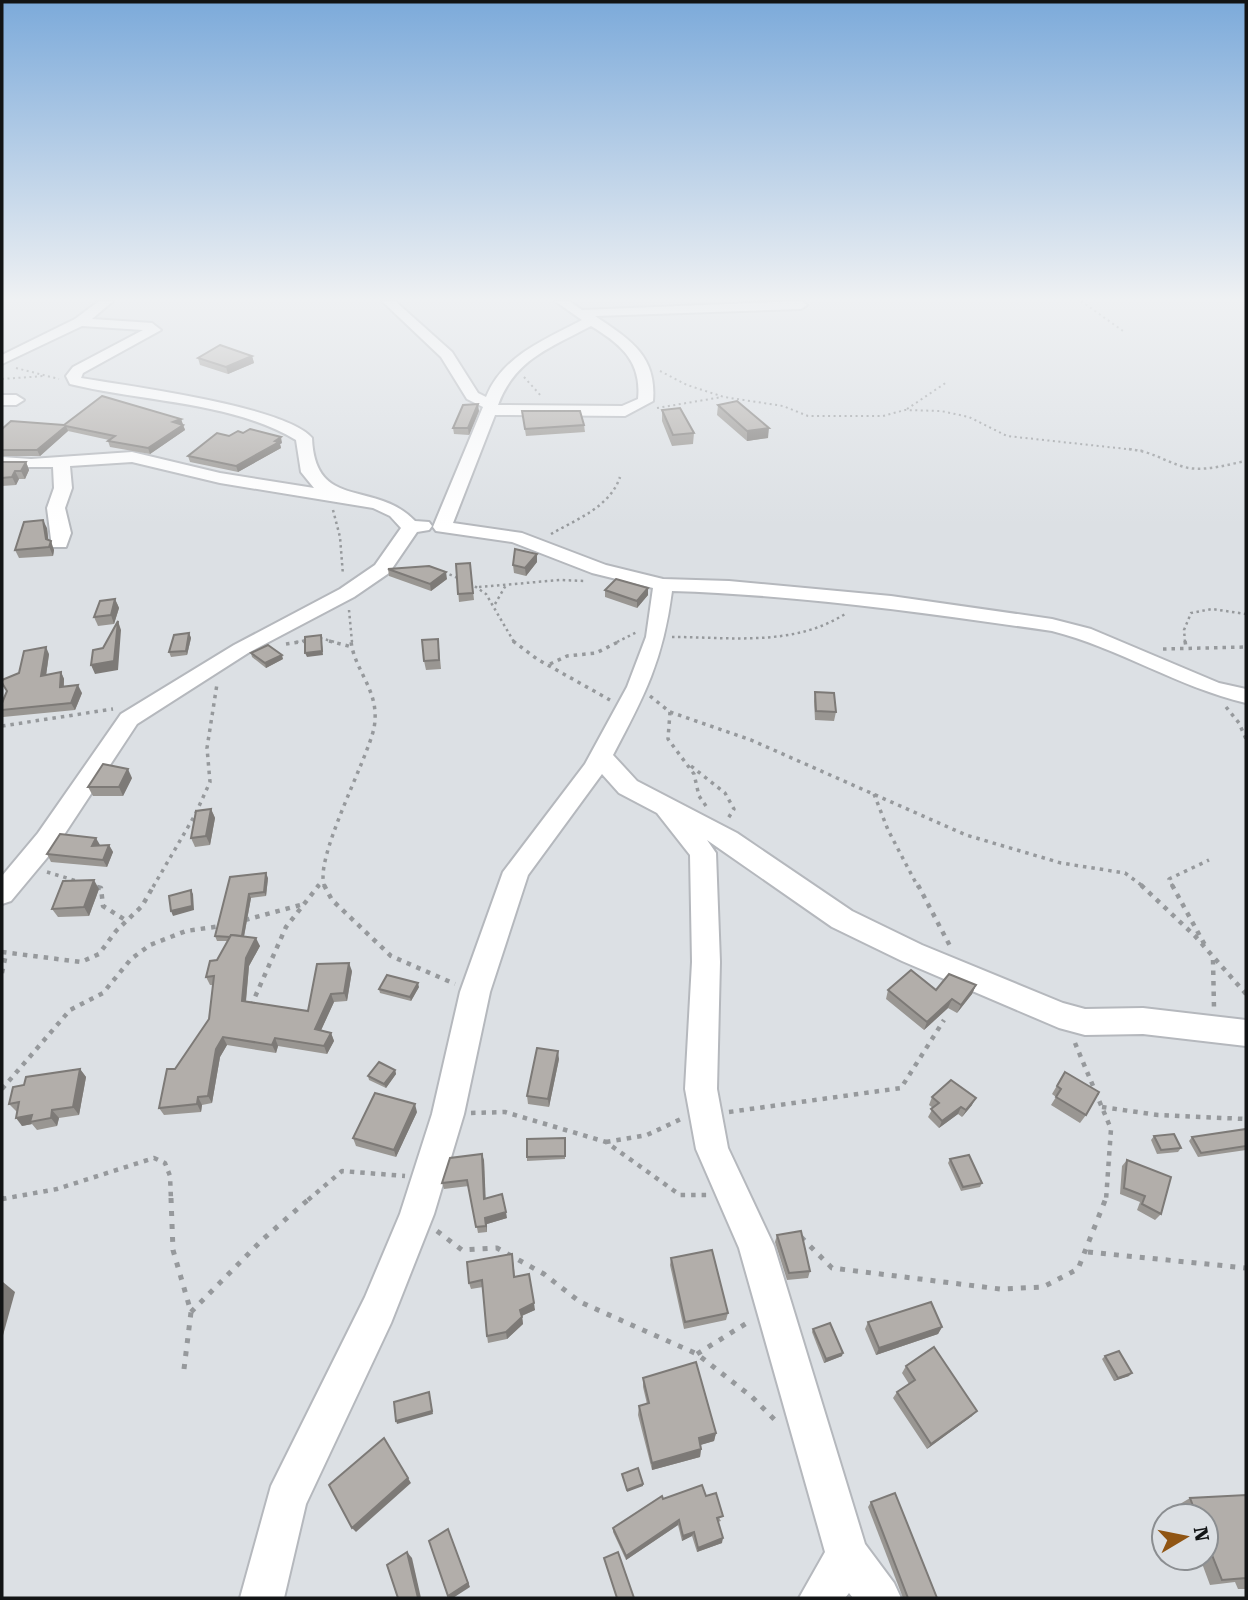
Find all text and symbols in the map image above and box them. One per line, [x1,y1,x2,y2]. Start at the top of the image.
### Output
north arrow [1150,1502,1220,1572]
text: N [1189,1525,1214,1544]

